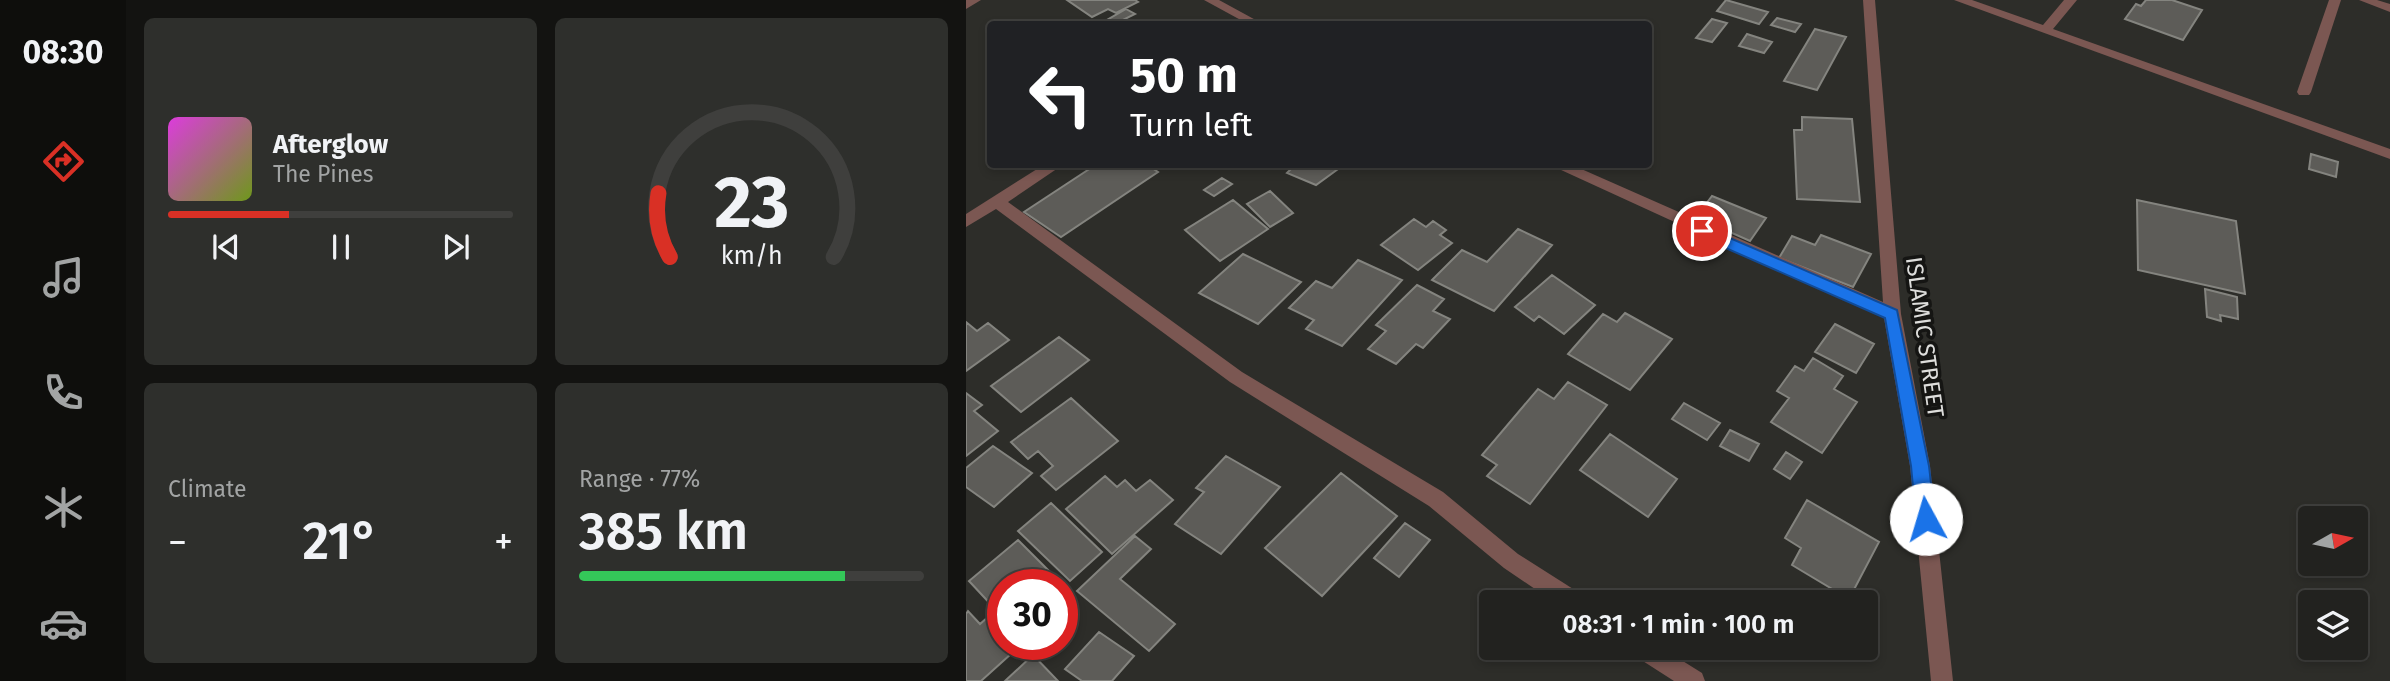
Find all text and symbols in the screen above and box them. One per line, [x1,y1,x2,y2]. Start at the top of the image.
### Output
text: 08:30 [23,33,103,71]
text: 50 m [1130,46,1238,105]
icon: left [1015,49,1106,140]
text: Turn left [1130,106,1252,144]
text: Afterglow [273,129,388,160]
icon: directions [39,137,88,186]
text: The Pines [273,160,374,188]
text: 23 [714,160,789,247]
pin [1672,201,1732,261]
icon: arrive [1683,212,1721,250]
icon: previous [207,228,245,266]
icon: pause [322,228,360,266]
icon: next [437,228,475,266]
text: km/h [721,241,782,271]
icon: music [39,253,88,302]
street label: ISLAMIC STREET [1900,255,1950,419]
icon: phone [39,368,88,417]
text: Range · 77% [579,465,700,493]
text: Climate [168,475,247,503]
position arrow [1889,482,1963,556]
icon: climate [39,483,88,532]
text: 385 km [579,500,748,563]
north arrow [2298,506,2368,576]
map controls [2298,506,2368,660]
text: 21° [302,510,379,573]
text: − [168,519,187,565]
text: + [494,519,513,565]
speed limit sign: 30 [987,569,1078,660]
button: layers [2298,590,2368,660]
icon: car [39,599,88,648]
text: 08:31 · 1 min · 100 m [1562,609,1795,640]

